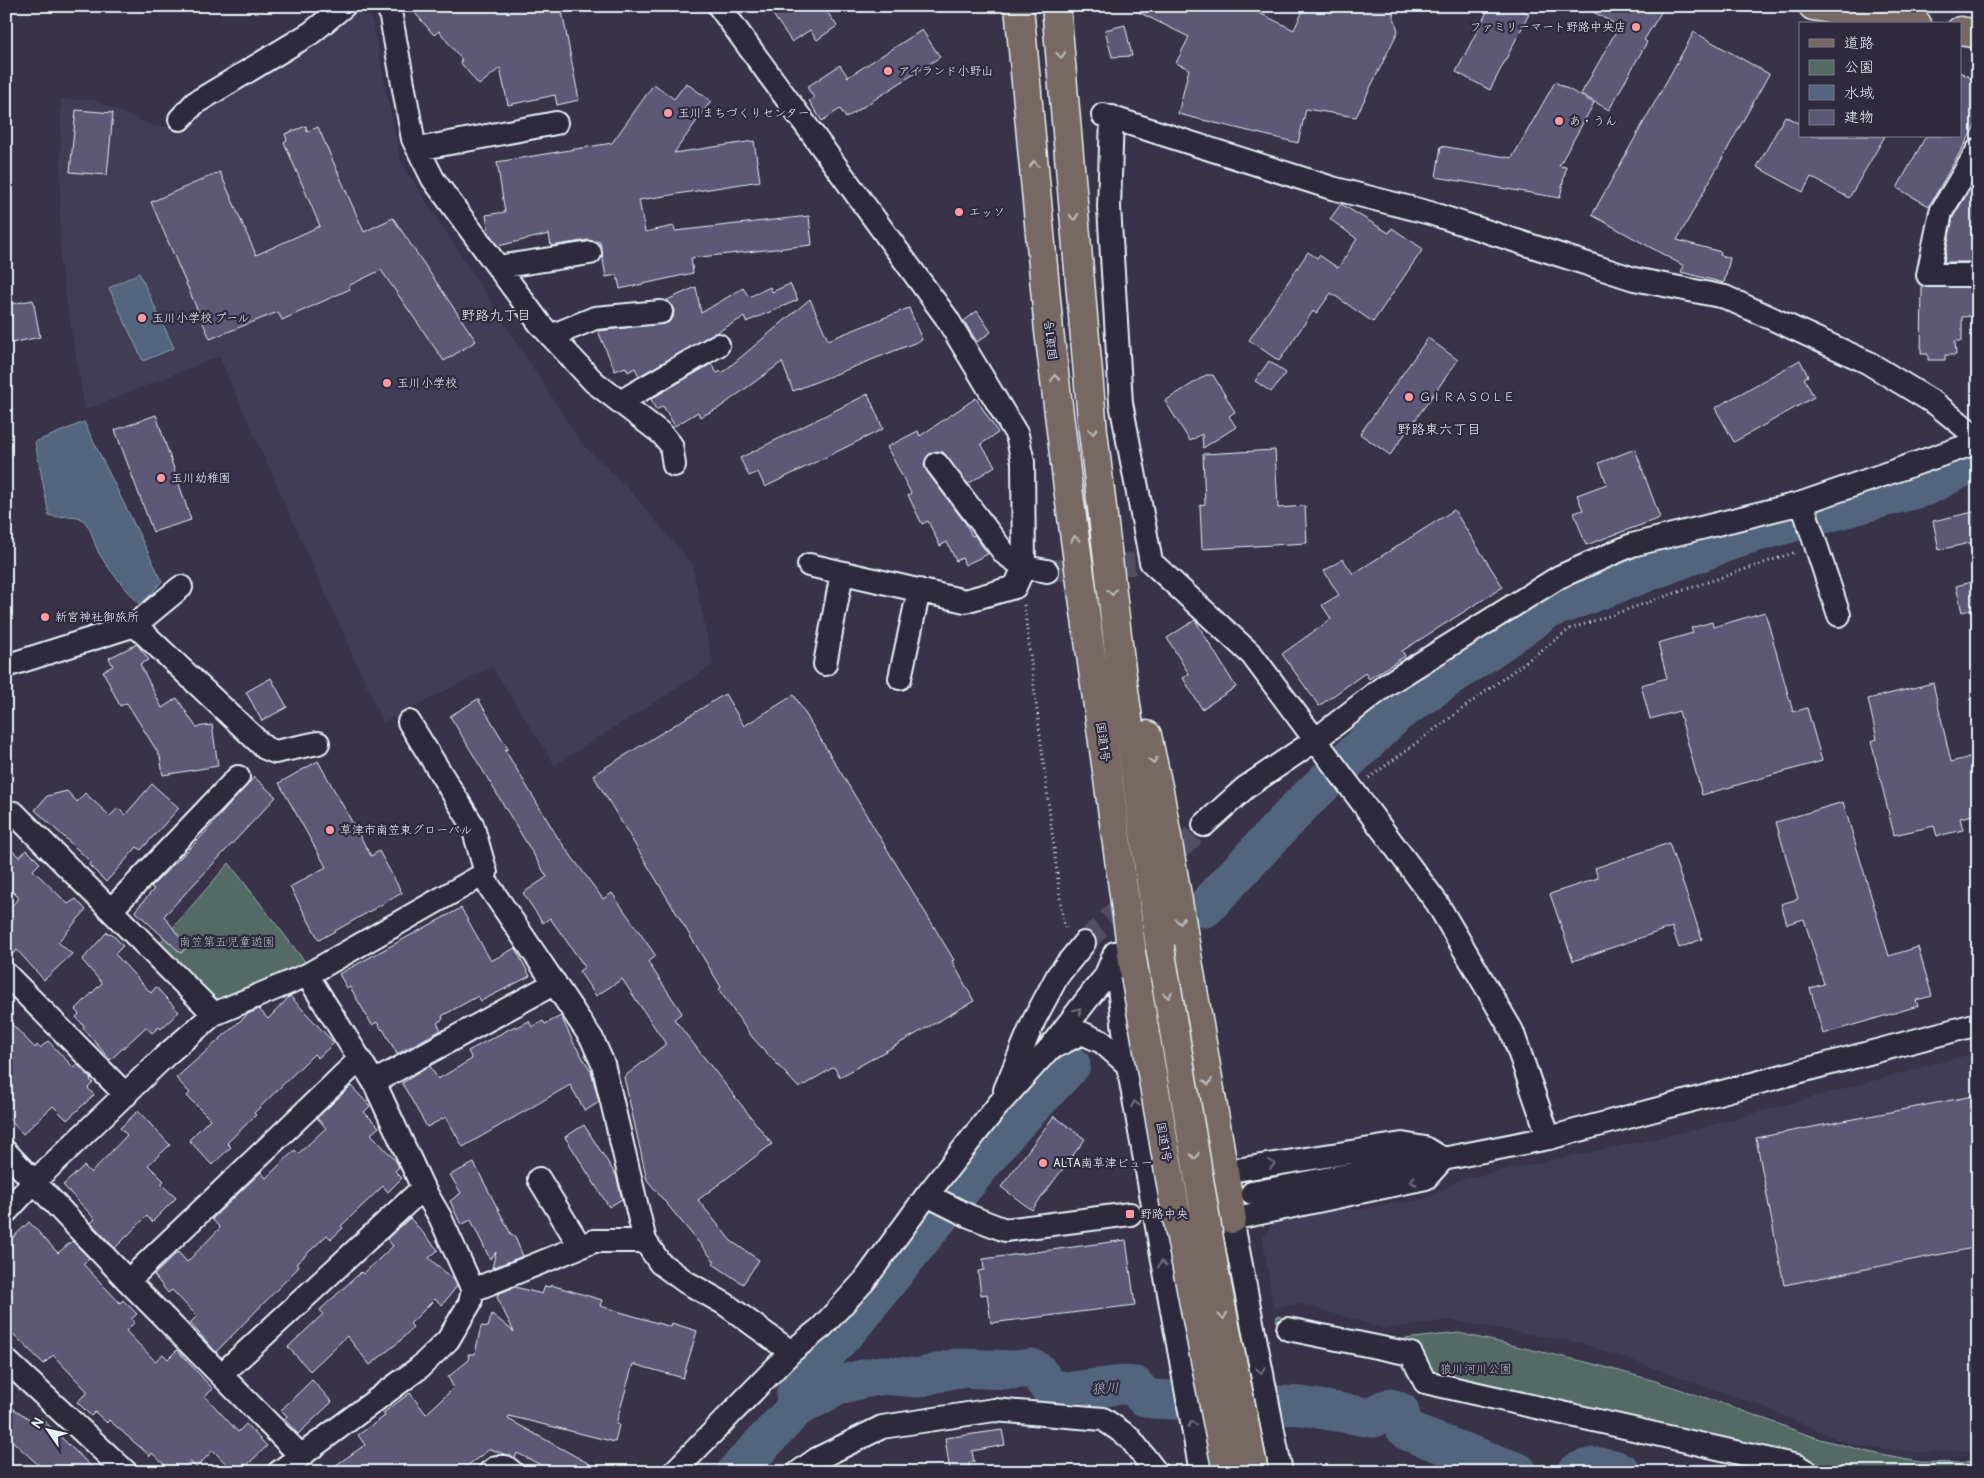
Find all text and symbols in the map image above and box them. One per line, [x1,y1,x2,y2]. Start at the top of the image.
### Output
place label: ファミリーマート野路中央店 [1470,20,1626,35]
marker: ファミリーマート野路中央店 [1630,21,1642,33]
legend [1799,22,1962,138]
text: 道路 [1844,34,1874,53]
one-way arrow [1055,51,1066,59]
text: 公園 [1844,58,1874,77]
place label: アイランド小野山 [898,64,993,79]
marker: アイランド小野山 [882,65,894,77]
text: 水域 [1844,84,1874,103]
place label: 玉川まちづくりセンター [678,106,810,121]
marker: 玉川まちづくりセンター [662,107,674,119]
text: 建物 [1844,108,1874,127]
place label: あ・うん [1569,114,1617,129]
marker: あ・うん [1553,115,1565,127]
one-way arrow [1029,159,1040,167]
place label: エッソ [969,205,1005,220]
marker: エッソ [953,206,965,218]
one-way arrow [1068,213,1079,221]
district label: 野路九丁目 [461,307,531,324]
place label: 玉川小学校 プール [152,311,249,326]
marker: 玉川小学校 プール [136,312,148,324]
street label: 国道1号 [1042,319,1061,361]
one-way arrow [1050,373,1061,381]
place label: 玉川小学校 [397,376,457,391]
marker: 玉川小学校 [381,377,393,389]
place label: ＧＩＲＡＳＯＬＥ [1419,390,1515,405]
marker: ＧＩＲＡＳＯＬＥ [1403,391,1415,403]
district label: 野路東六丁目 [1397,421,1481,438]
one-way arrow [1087,427,1098,435]
place label: 玉川幼稚園 [171,471,231,486]
marker: 玉川幼稚園 [155,472,167,484]
one-way arrow [1070,535,1081,543]
one-way arrow [1106,589,1117,597]
place label: 新宮神社御旅所 [55,610,139,625]
marker: 新宮神社御旅所 [39,611,51,623]
street label: 国道1号 [1092,721,1113,763]
one-way arrow [1147,757,1158,766]
place label: 草津市南笠東グローバル [340,823,472,838]
marker: 草津市南笠東グローバル [324,824,336,836]
one-way arrow [1174,918,1185,926]
park label: 南笠第五児童遊園 [179,935,275,950]
one-way arrow [1162,992,1173,1000]
one-way arrow [1073,1008,1081,1017]
one-way arrow [1202,1077,1212,1086]
one-way arrow [1130,1100,1140,1108]
street label: 国道1号 [1153,1121,1174,1163]
one-way arrow [1189,1151,1199,1160]
place label: ALTA南草津ビュー [1053,1156,1153,1171]
marker: ALTA南草津ビュー [1037,1157,1049,1169]
one-way arrow [1267,1160,1276,1170]
one-way arrow [1408,1175,1417,1186]
place label: 野路中央 [1140,1207,1188,1222]
marker: 野路中央 [1124,1208,1136,1220]
one-way arrow [1158,1260,1168,1268]
one-way arrow [1217,1311,1228,1320]
park label: 狼川河川公園 [1440,1362,1512,1377]
one-way arrow [1255,1366,1266,1375]
water label: 狼川 [1091,1379,1119,1398]
north arrow [22,1406,72,1456]
text: N [28,1414,47,1432]
one-way arrow [1187,1419,1198,1428]

